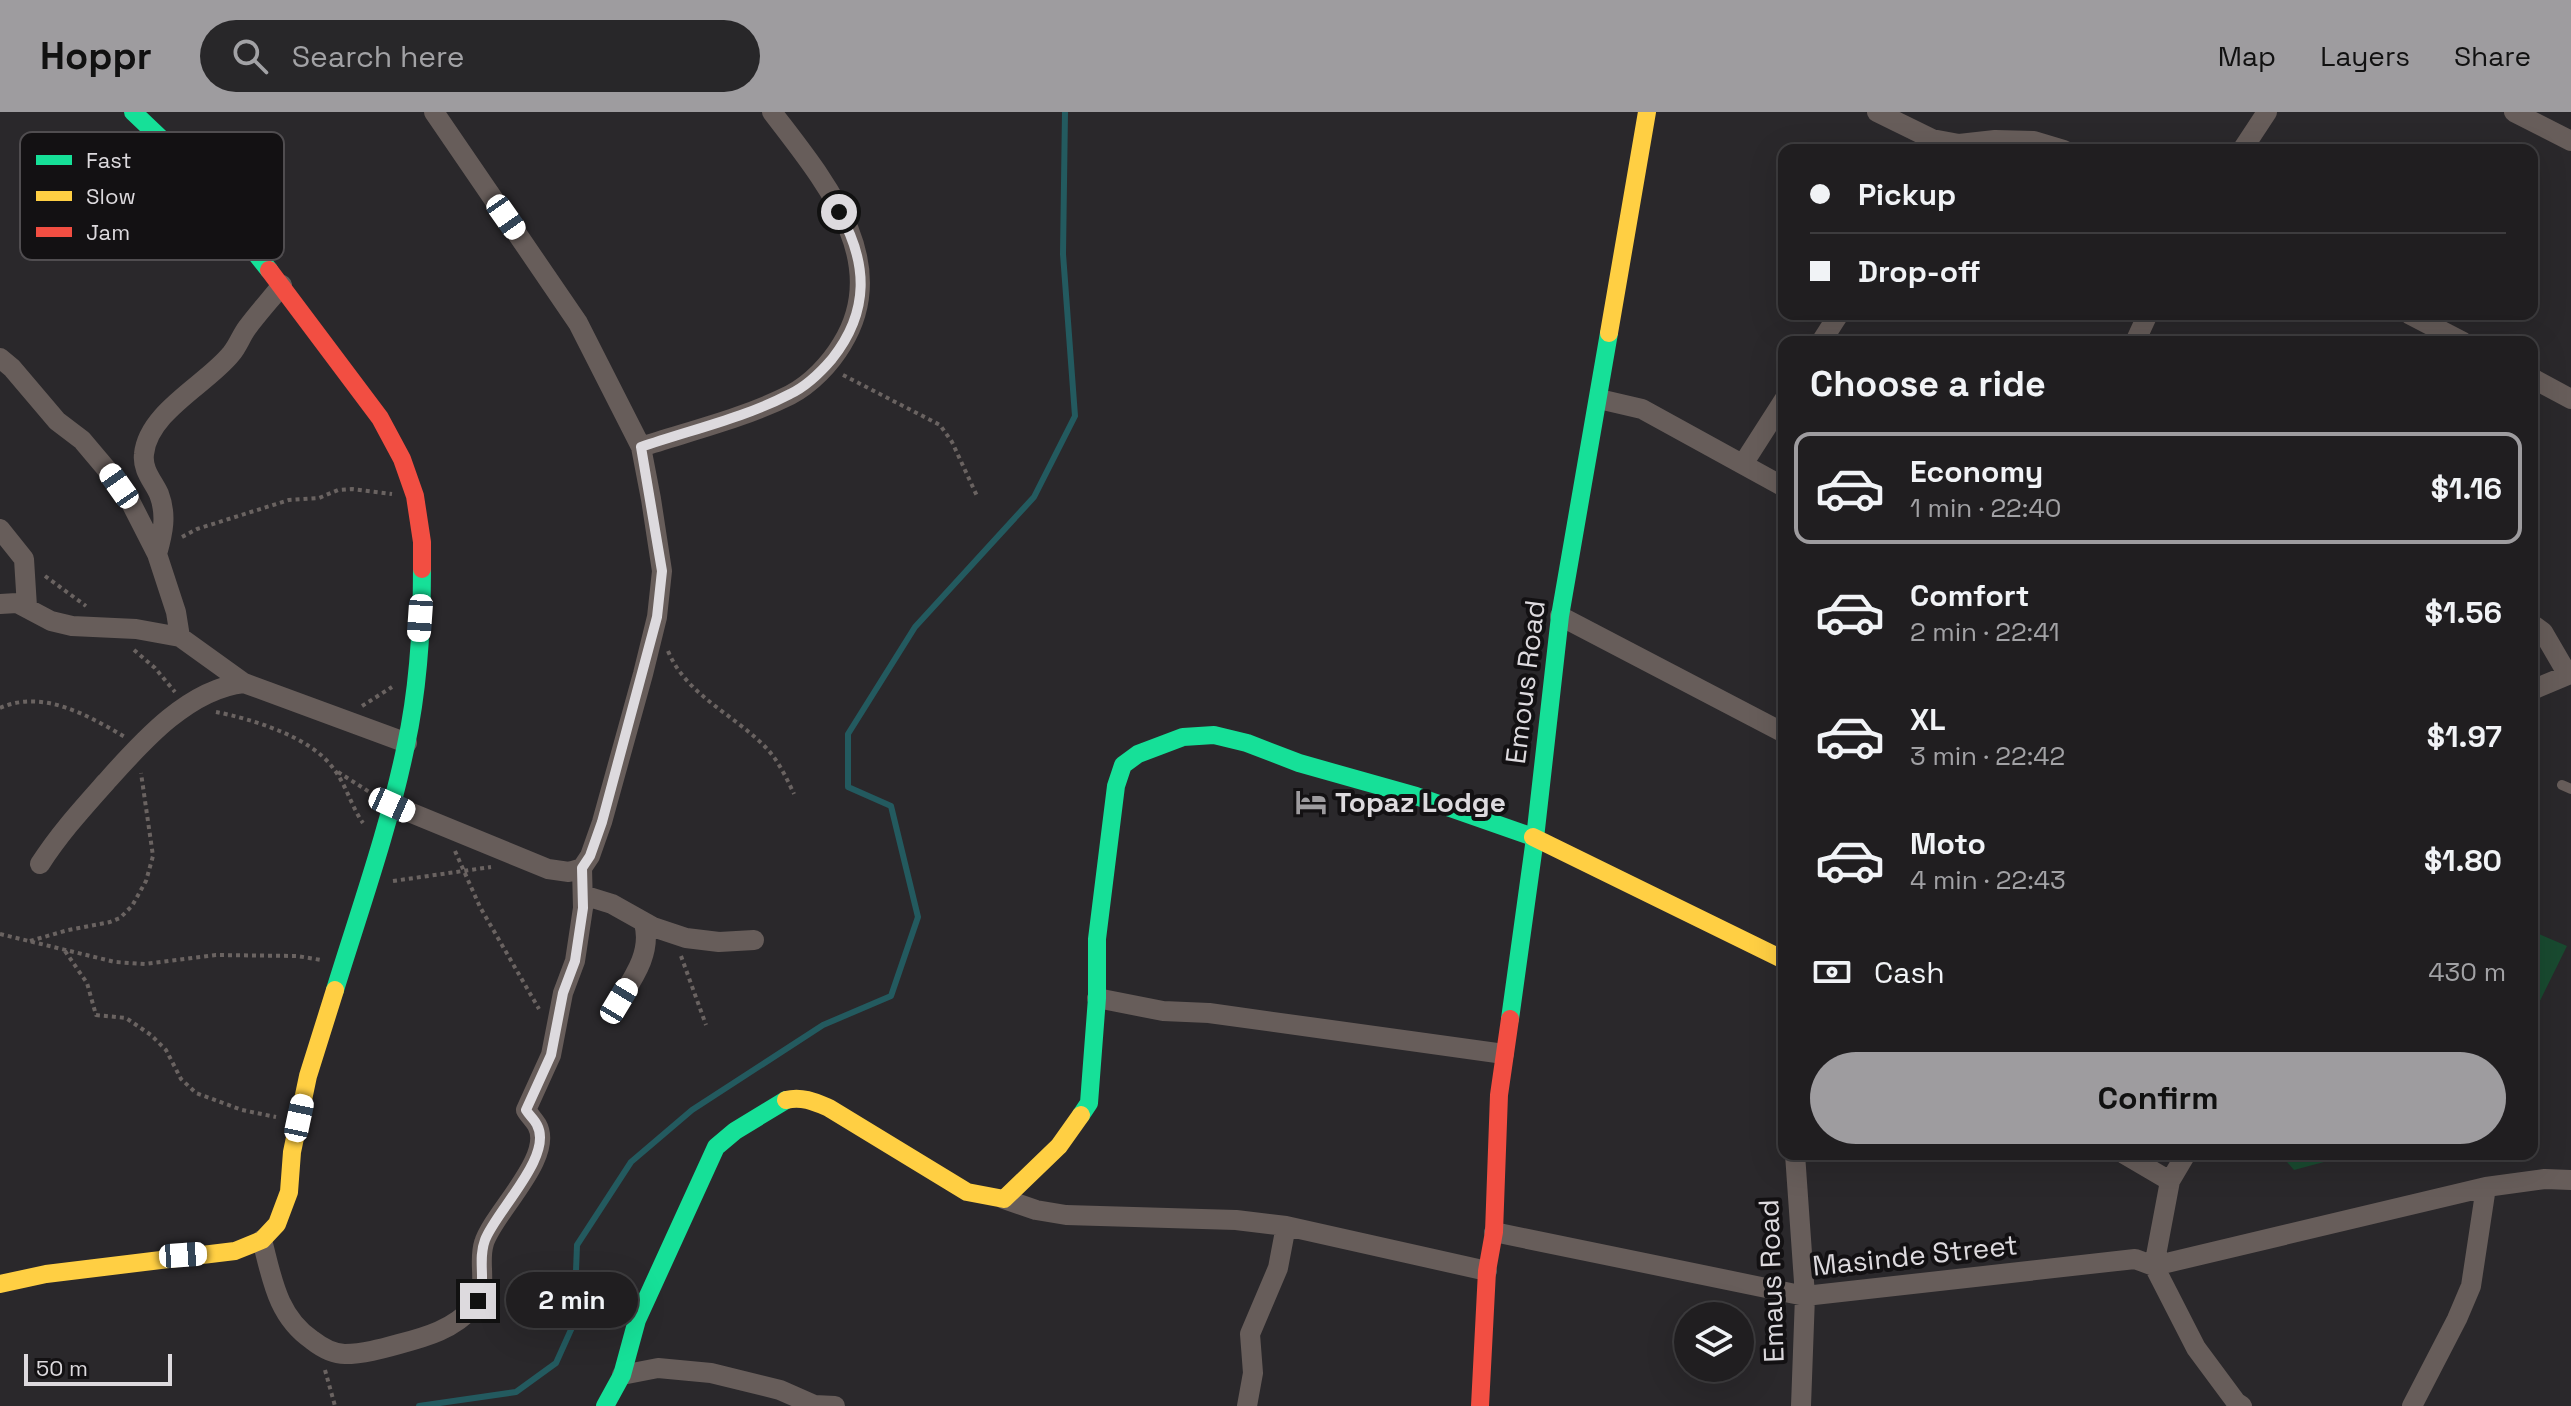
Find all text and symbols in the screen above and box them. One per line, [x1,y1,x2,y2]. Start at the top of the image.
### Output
search box [200,20,760,92]
text: Hoppr [40,32,152,80]
icon: search [228,34,272,78]
text: Search here [292,37,465,76]
text: Map [2218,38,2276,74]
text: Layers [2320,38,2410,74]
text: Share [2454,38,2531,74]
legend [20,132,284,260]
text: Fast [86,146,132,174]
text: Pickup [1858,175,1956,214]
text: Slow [86,182,136,210]
car [482,190,530,244]
route start [821,194,857,230]
text: Jam [86,218,130,246]
text: Drop-off [1858,252,1981,291]
text: Choose a ride [1810,361,2046,407]
icon: car [1814,452,1886,524]
text: Economy [1910,452,2043,491]
car [95,459,143,513]
text: $1.16 [2431,469,2502,508]
text: 1 min · 22:40 [1910,491,2061,525]
icon: car [1814,576,1886,648]
text: Comfort [1910,576,2029,615]
car [406,593,434,643]
text: $1.56 [2425,593,2502,632]
street label: Emous Road [1497,598,1553,766]
text: 2 min · 22:41 [1910,615,2060,649]
icon: car [1814,700,1886,772]
text: XL [1910,700,1946,739]
text: $1.97 [2427,717,2502,756]
text: 3 min · 22:42 [1910,739,2065,773]
car [365,784,419,826]
place label: Topaz Lodge [1335,784,1506,820]
hotel icon: Topaz Lodge [1294,785,1328,819]
icon: car [1814,824,1886,896]
text: Moto [1910,824,1986,863]
text: $1.80 [2424,841,2502,880]
text: 4 min · 22:43 [1910,863,2066,897]
icon: cash [1810,950,1854,994]
text: Cash [1874,953,1945,992]
text: 430 m [2428,955,2506,989]
car [596,974,642,1028]
button: Confirm [1810,1052,2506,1144]
car [282,1092,316,1144]
street label: Emaus Road [1750,1199,1792,1363]
street label: Masinde Street [1811,1226,2019,1284]
car [158,1241,208,1269]
callout: 2 min [506,1273,638,1329]
route end [460,1283,496,1319]
text: 2 min [538,1283,606,1317]
map controls [1674,1302,1754,1382]
button: layers [1674,1302,1754,1382]
scale bar [24,1350,172,1386]
text: 50 m [36,1354,88,1382]

